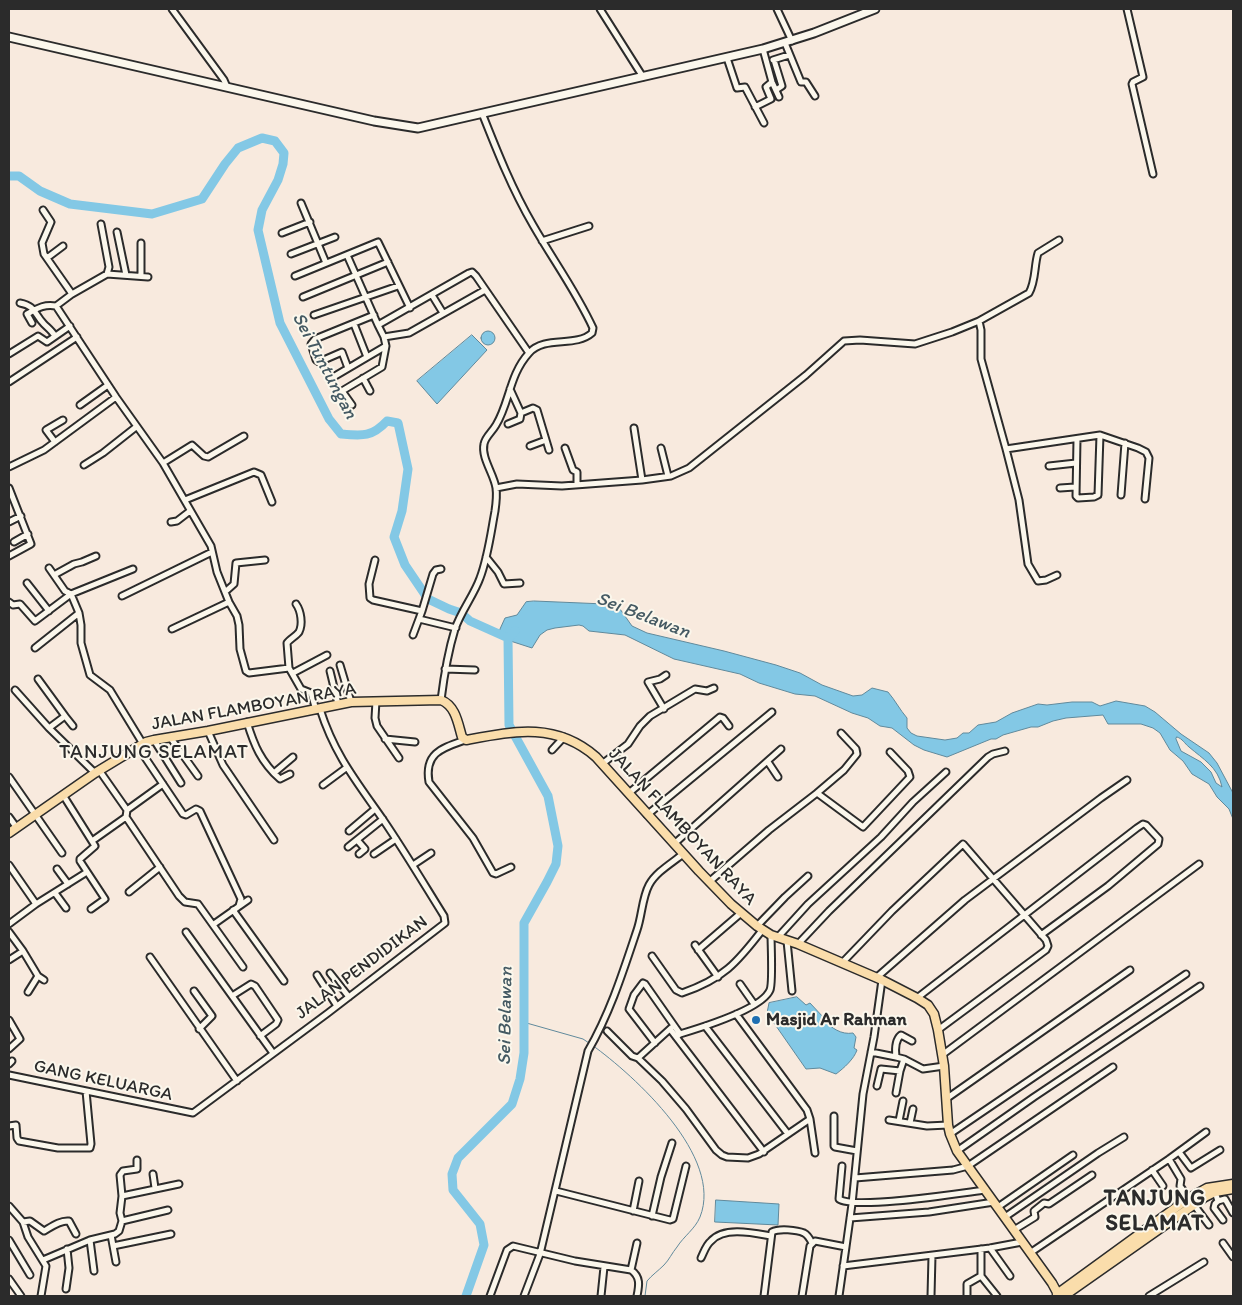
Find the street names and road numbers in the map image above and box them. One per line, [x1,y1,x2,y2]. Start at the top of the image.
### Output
street label: JALAN FLAMBOYAN RAYA [150,678,358,736]
street label: JALAN FLAMBOYAN RAYA [603,744,761,910]
street label: JALAN PENDIDIKAN [292,911,432,1025]
street label: GANG KELUARGA [32,1056,174,1106]

